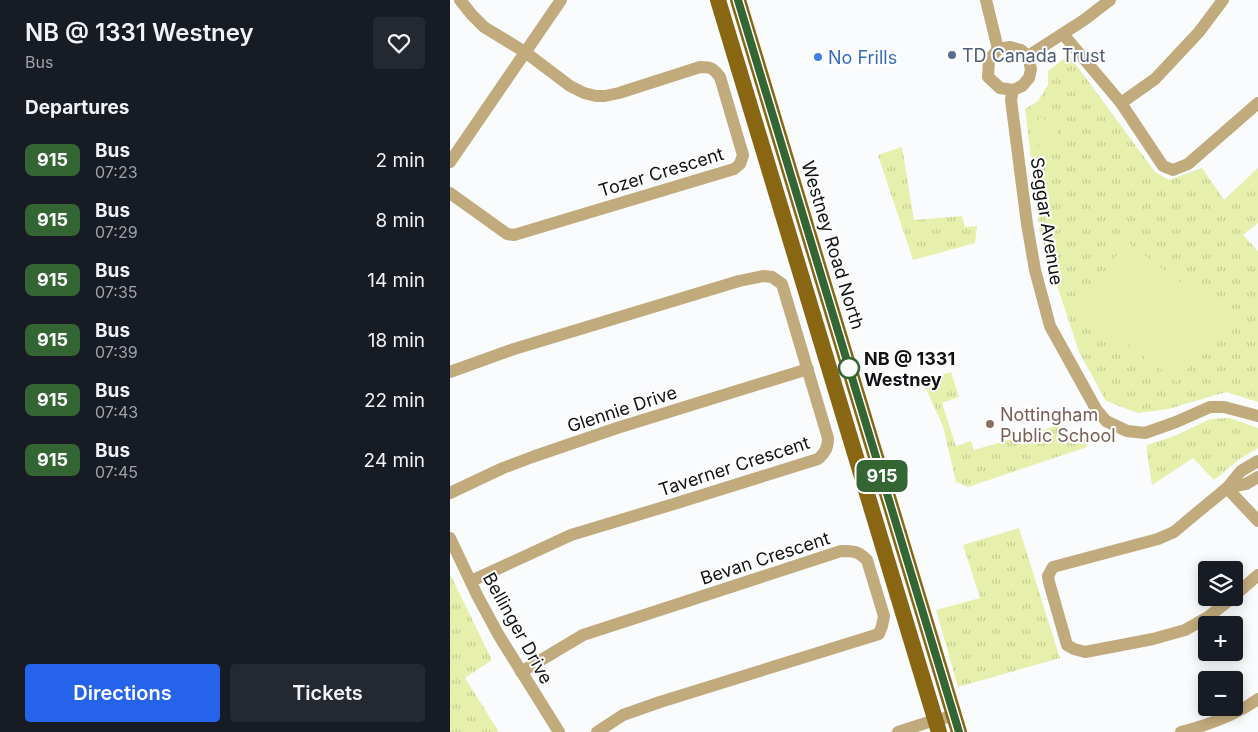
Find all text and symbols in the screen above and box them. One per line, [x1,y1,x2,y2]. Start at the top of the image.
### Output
button: heart [373,17,425,69]
text: NB @ 1331 Westney [25,18,254,47]
place label: TD Canada Trust [962,45,1105,66]
place label: No Frills [828,47,897,68]
marker: TD Canada Trust [946,49,958,61]
marker: No Frills [812,51,824,63]
text: Bus [25,52,53,72]
text: Departures [25,96,129,119]
text: Bus [95,139,130,162]
street label: Tozer Crescent [596,143,726,201]
text: 915 [37,149,68,170]
text: 2 min [376,149,425,172]
street label: Seggar Avenue [1027,156,1067,286]
street label: Westney Road North [797,158,869,332]
text: 07:23 [95,162,138,182]
text: Bus [95,199,130,222]
text: 915 [37,209,68,230]
text: 8 min [375,209,425,232]
text: 07:29 [95,222,138,242]
text: Bus [95,259,130,282]
text: 915 [37,269,68,290]
text: 14 min [367,269,425,292]
text: 07:35 [95,282,138,302]
text: Bus [95,319,130,342]
text: 915 [37,329,68,350]
text: 18 min [368,329,425,352]
text: 07:39 [95,342,138,362]
place label: NB @ 1331 Westney [864,348,955,390]
marker: NB @ 1331 Westney [838,357,860,379]
text: Bus [95,379,130,402]
street label: Glennie Drive [564,381,680,437]
text: 915 [37,389,68,410]
text: 22 min [364,389,425,412]
text: 07:43 [95,402,138,422]
place label: Nottingham Public School [1000,404,1116,446]
marker: Nottingham Public School [984,418,996,430]
street label: Taverner Crescent [656,432,812,500]
text: Bus [95,439,130,462]
text: 915 [37,449,68,470]
text: 24 min [364,449,425,472]
line badge: 915 [853,460,911,492]
text: 07:45 [95,462,138,482]
text: 915 [867,465,897,486]
street label: Bevan Crescent [698,527,832,589]
map controls [1198,561,1243,716]
button: layers [1198,561,1243,606]
street label: Bellinger Drive [479,569,557,687]
button: + [1198,616,1243,661]
button: Directions [25,664,220,722]
button: Tickets [230,664,425,722]
button: − [1198,671,1243,716]

